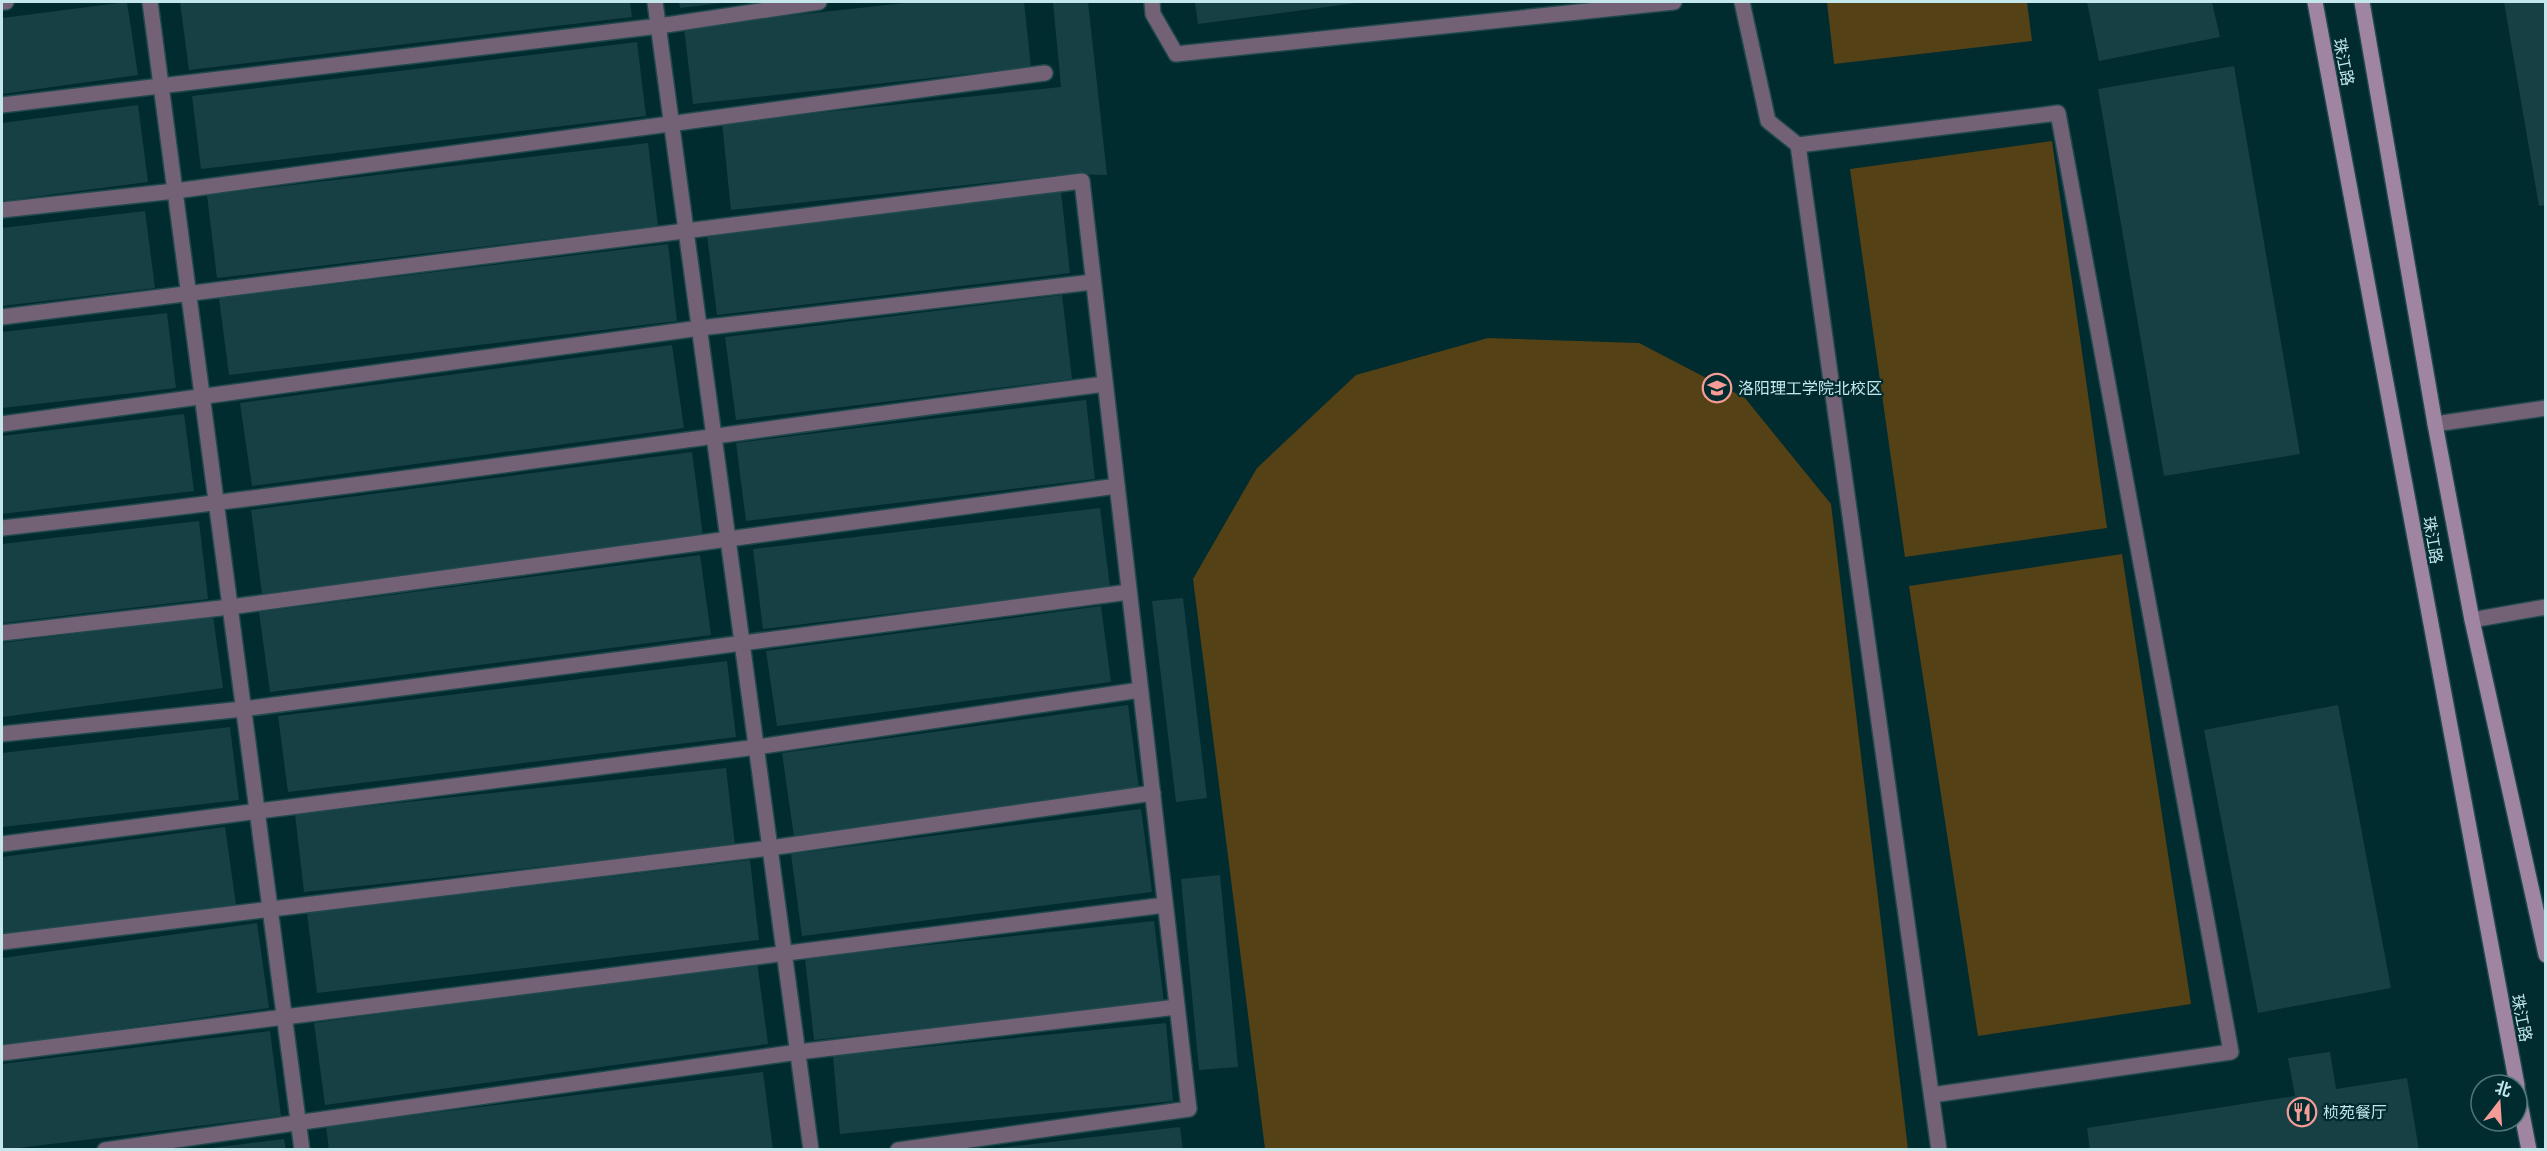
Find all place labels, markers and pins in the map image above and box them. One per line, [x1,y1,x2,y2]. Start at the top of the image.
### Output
school or university icon: 洛阳理工学院北校区 [1701,372,1733,404]
place label: 洛阳理工学院北校区 [1738,379,1882,398]
restaurant icon: 桢苑餐厅 [2286,1096,2318,1128]
place label: 桢苑餐厅 [2323,1103,2387,1122]

